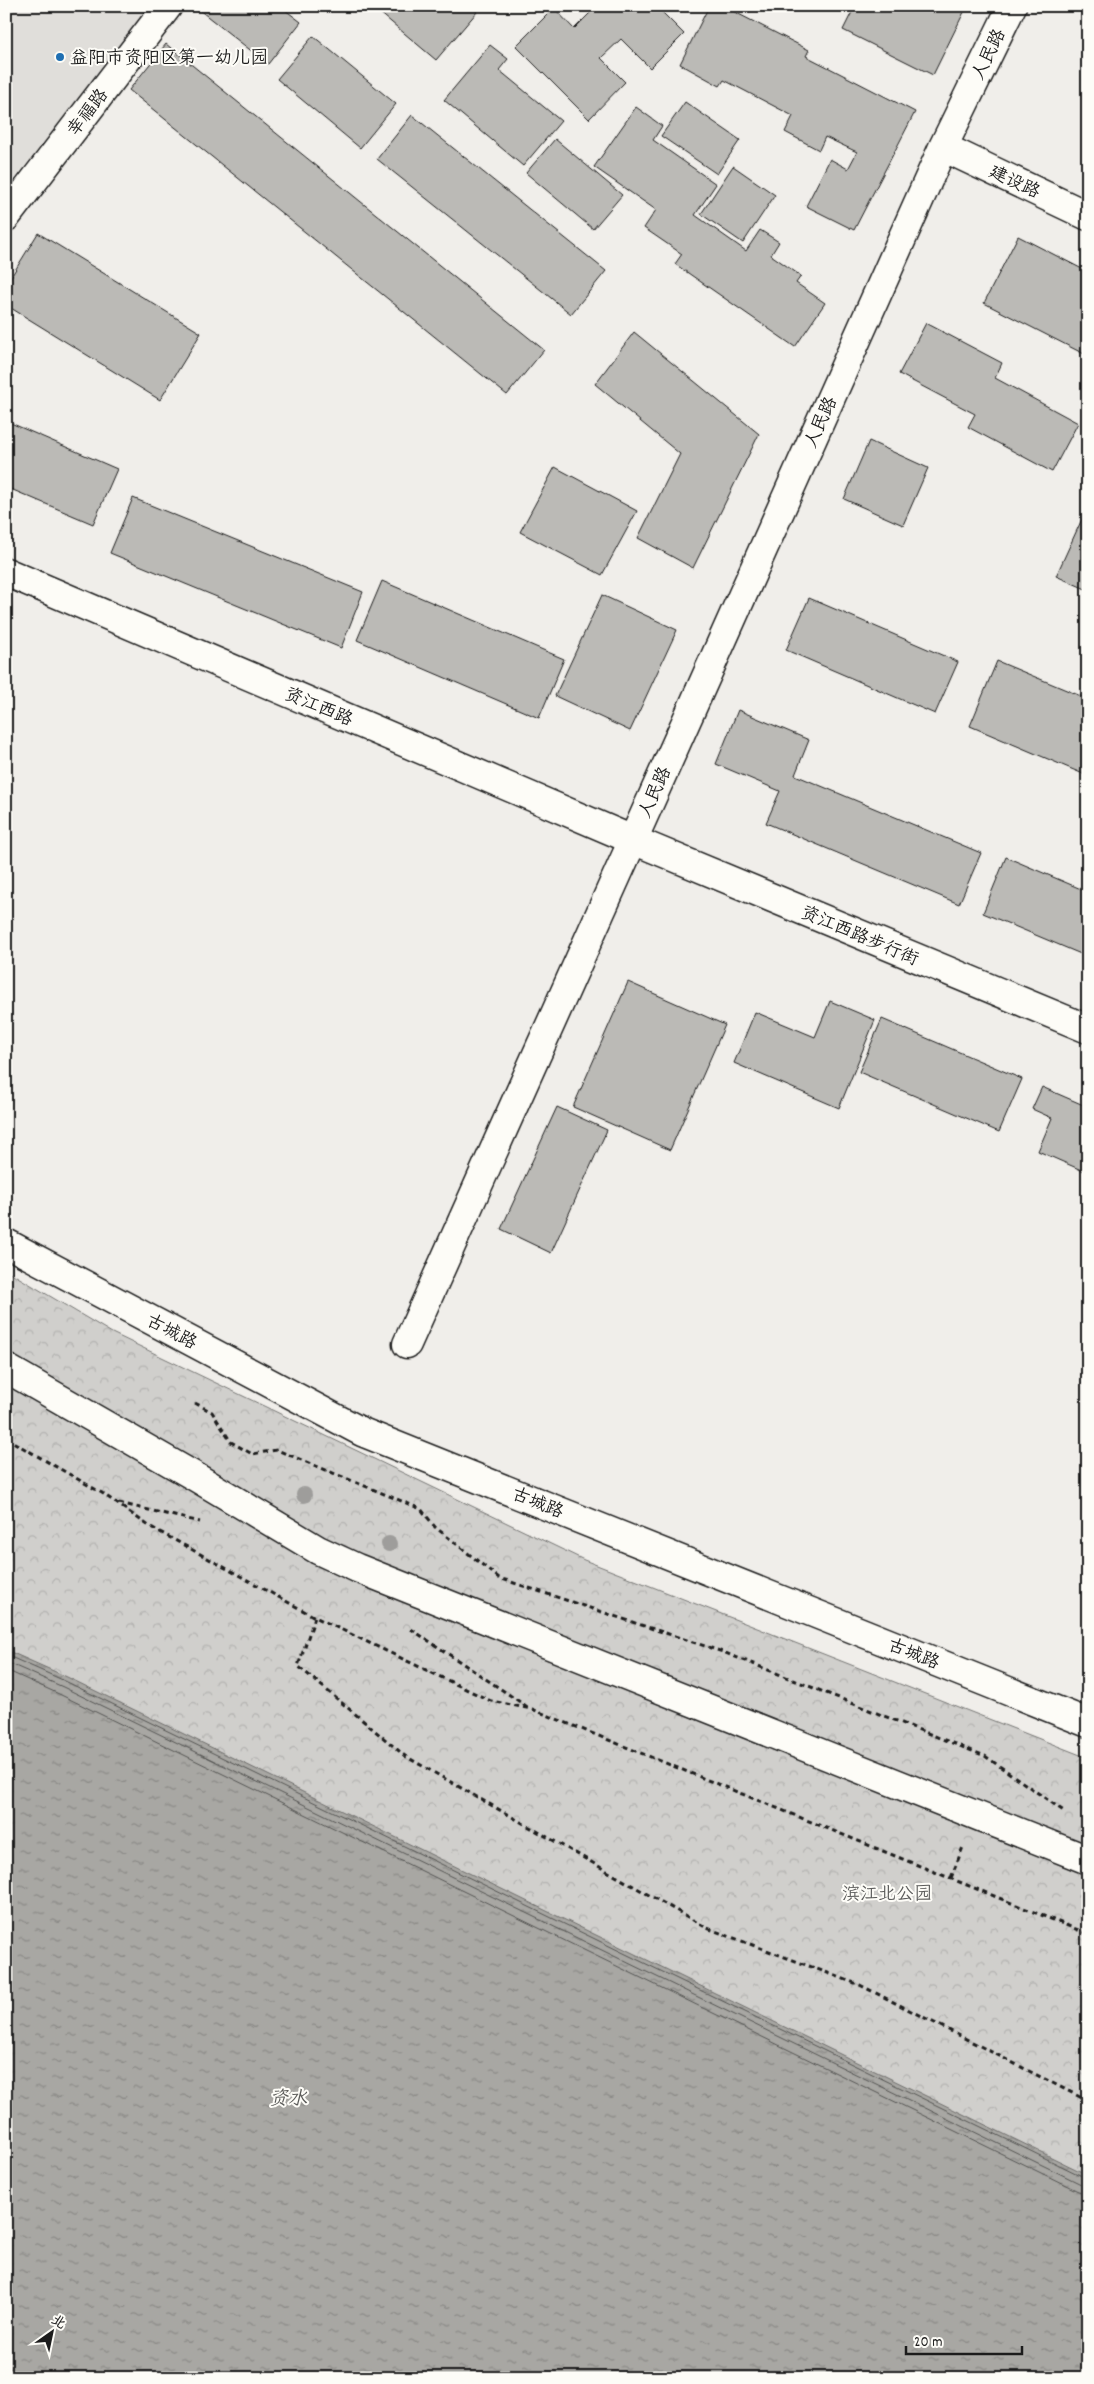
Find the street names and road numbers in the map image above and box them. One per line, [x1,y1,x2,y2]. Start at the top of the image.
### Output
street label: 人民路 [967,25,1013,85]
street label: 幸福路 [62,85,115,143]
street label: 建设路 [984,161,1044,206]
street label: 人民路 [800,393,845,453]
street label: 资江西路 [280,683,356,734]
street label: 人民路 [634,763,679,823]
street label: 资江西路步行街 [796,901,922,973]
street label: 古城路 [141,1309,201,1357]
street label: 古城路 [507,1483,567,1526]
street label: 古城路 [883,1634,943,1677]

